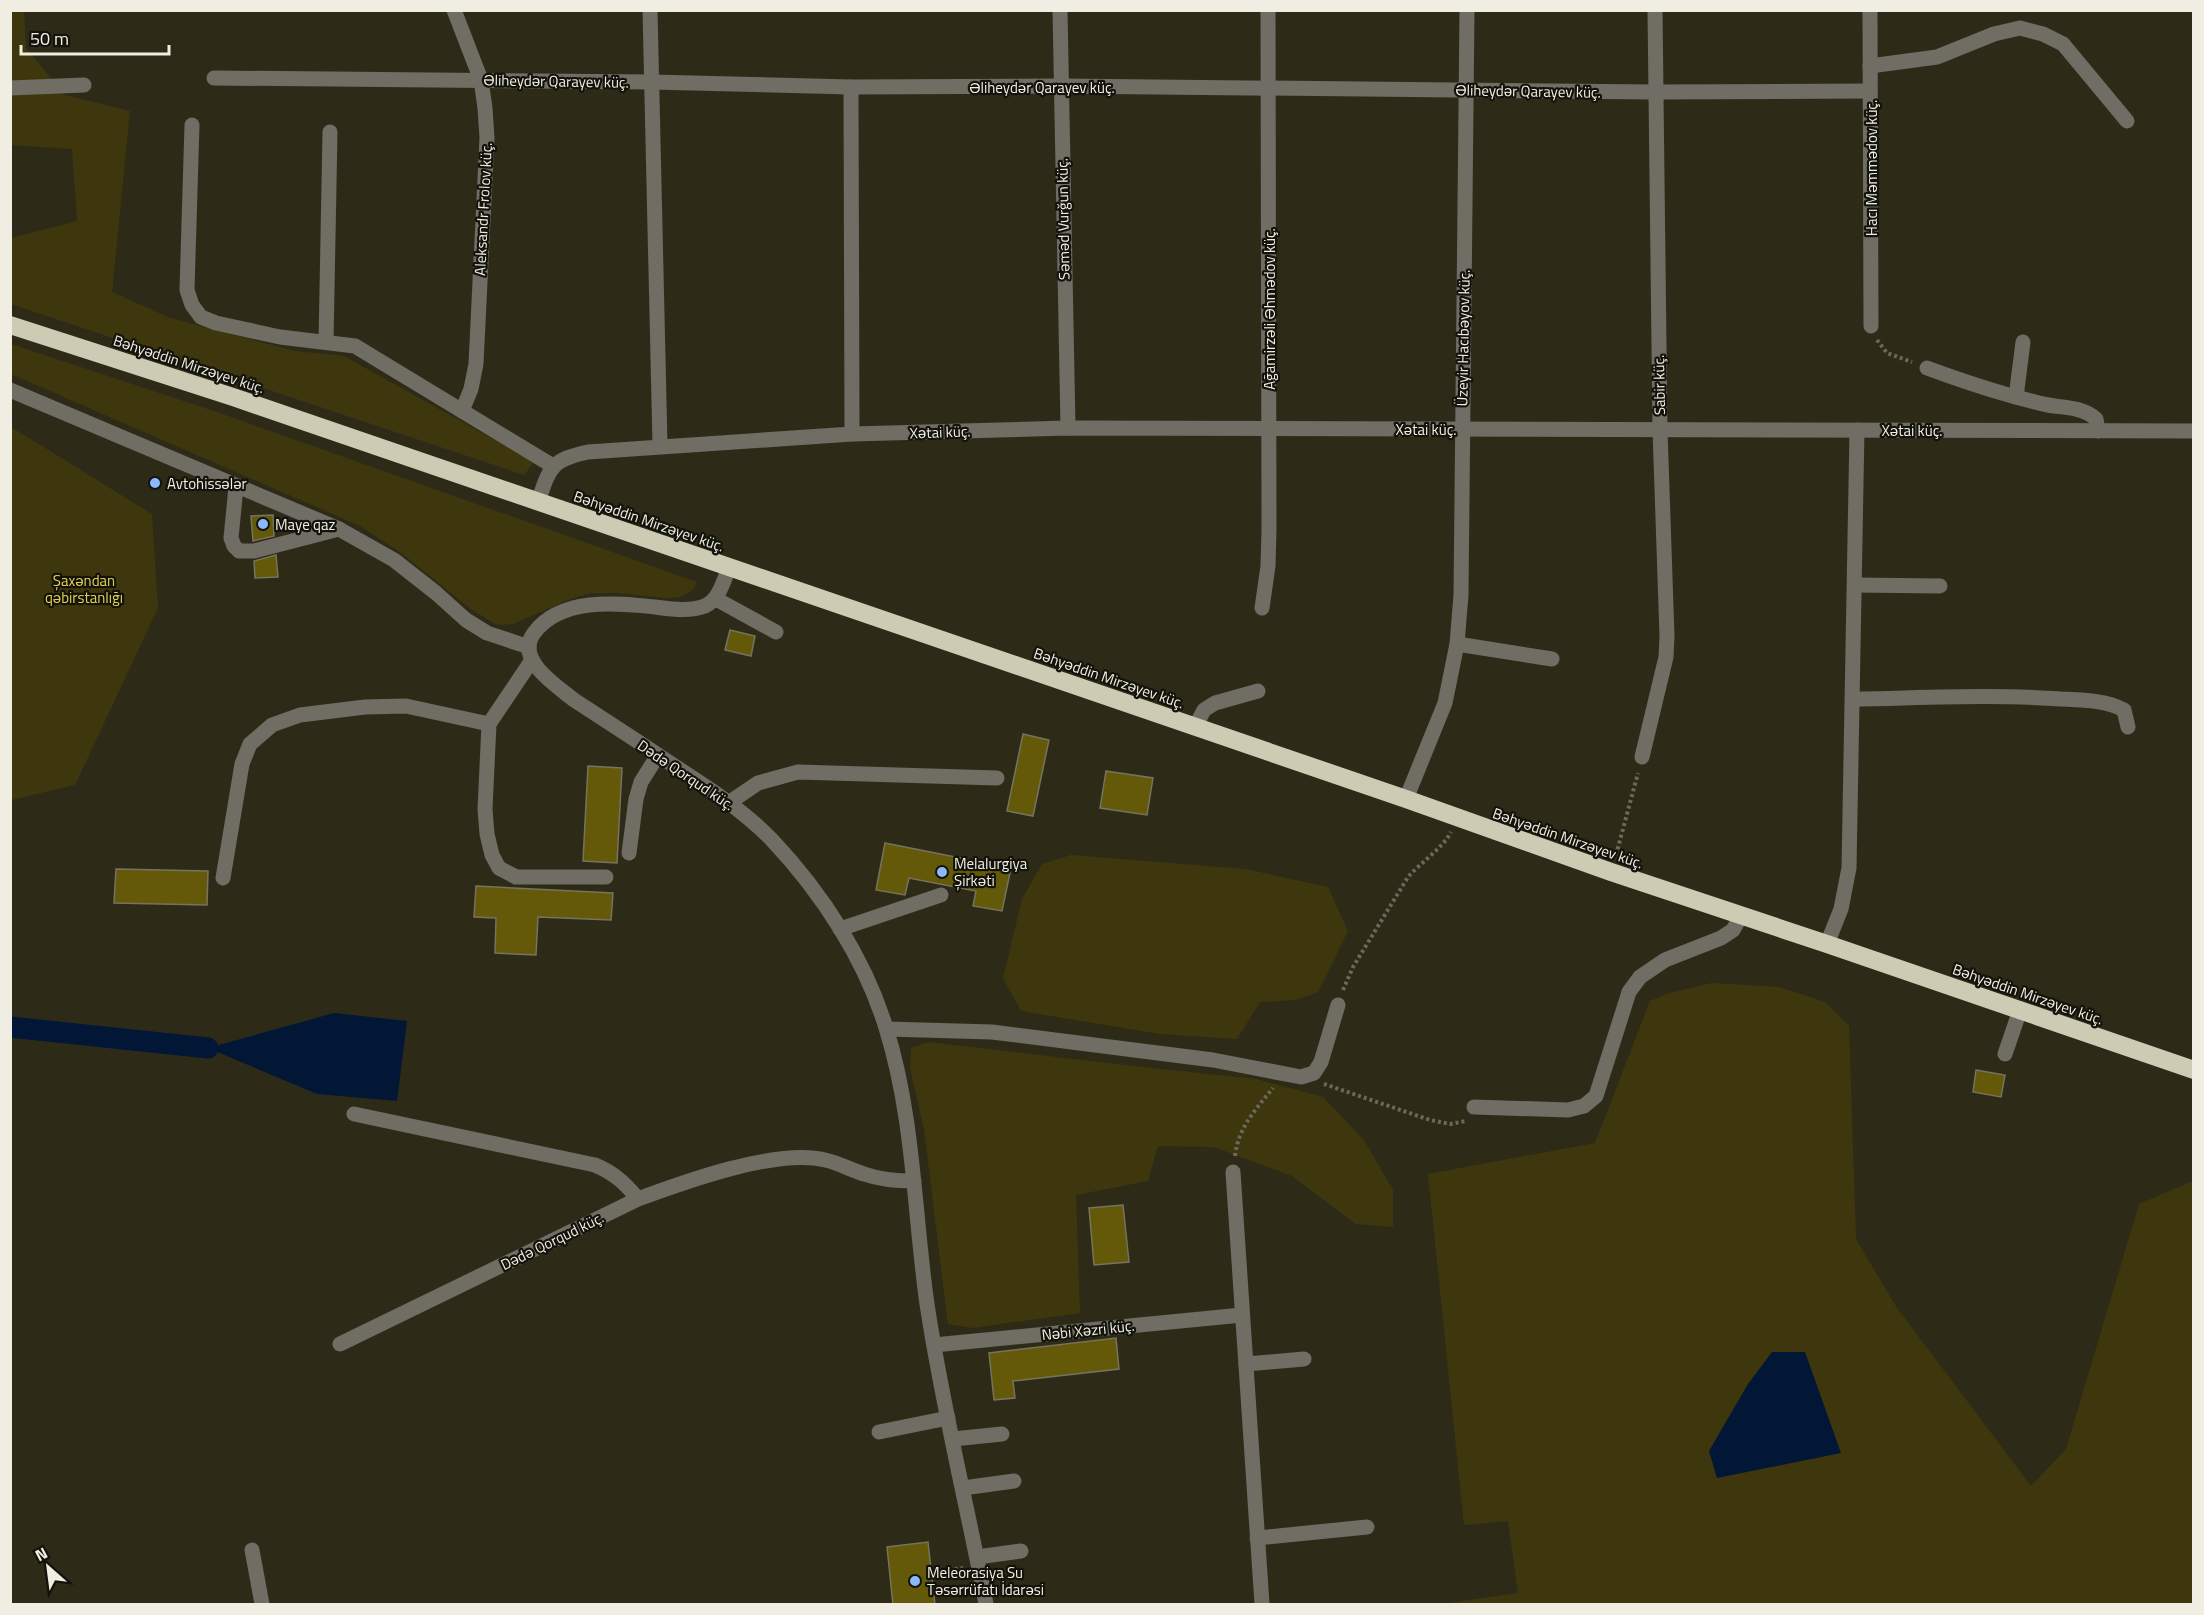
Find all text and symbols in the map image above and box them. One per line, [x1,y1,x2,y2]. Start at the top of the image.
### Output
scale bar [21,18,170,56]
text: 50 m [30,25,69,52]
street label: Əliheydər Qarayev küç. [483,68,629,94]
street label: Əliheydər Qarayev küç. [969,76,1115,99]
street label: Əliheydər Qarayev küç. [1455,78,1601,104]
street label: Hacı Məmmədov küç. [1860,100,1883,236]
street label: Aleksandr Frolov küç. [468,142,498,276]
street label: Səməd Vurğun küç. [1050,158,1076,280]
street label: Ağamirzəli Əhmədov küç. [1258,228,1281,390]
street label: Üzeyir Hacıbəyov küç. [1450,269,1476,407]
street label: Bəhyəddin Mirzəyev küç. [110,329,268,399]
street label: Sabir küç. [1647,355,1671,415]
street label: Xətai küç. [1395,418,1457,441]
street label: Xətai küç. [909,419,971,445]
street label: Xətai küç. [1881,419,1943,442]
place label: Avtohissələr [167,472,247,495]
marker: Avtohissələr [148,476,162,490]
street label: Bəhyəddin Mirzəyev küç. [571,484,727,558]
place label: Maye qaz [275,513,335,536]
marker: Maye qaz [256,517,270,531]
park label: Şaxəndan qəbirstanlığı [45,569,123,609]
street label: Bəhyəddin Mirzəyev küç. [1031,641,1187,715]
street label: Dədə Qorqud küç. [633,734,739,816]
street label: Bəhyəddin Mirzəyev küç. [1490,801,1646,875]
place label: Melalurgiya Şirkəti [954,852,1028,892]
marker: Melalurgiya Şirkəti [935,865,949,879]
street label: Bəhyəddin Mirzəyev küç. [1950,957,2106,1031]
street label: Dədə Qorqud küç. [496,1206,608,1276]
street label: Nəbi Xəzri küç. [1040,1314,1136,1346]
north arrow [18,1537,78,1597]
text: N [30,1541,51,1567]
place label: Meleorasiya Su Təsərrüfatı İdarəsi [927,1561,1044,1601]
marker: Meleorasiya Su Təsərrüfatı İdarəsi [908,1574,922,1588]

